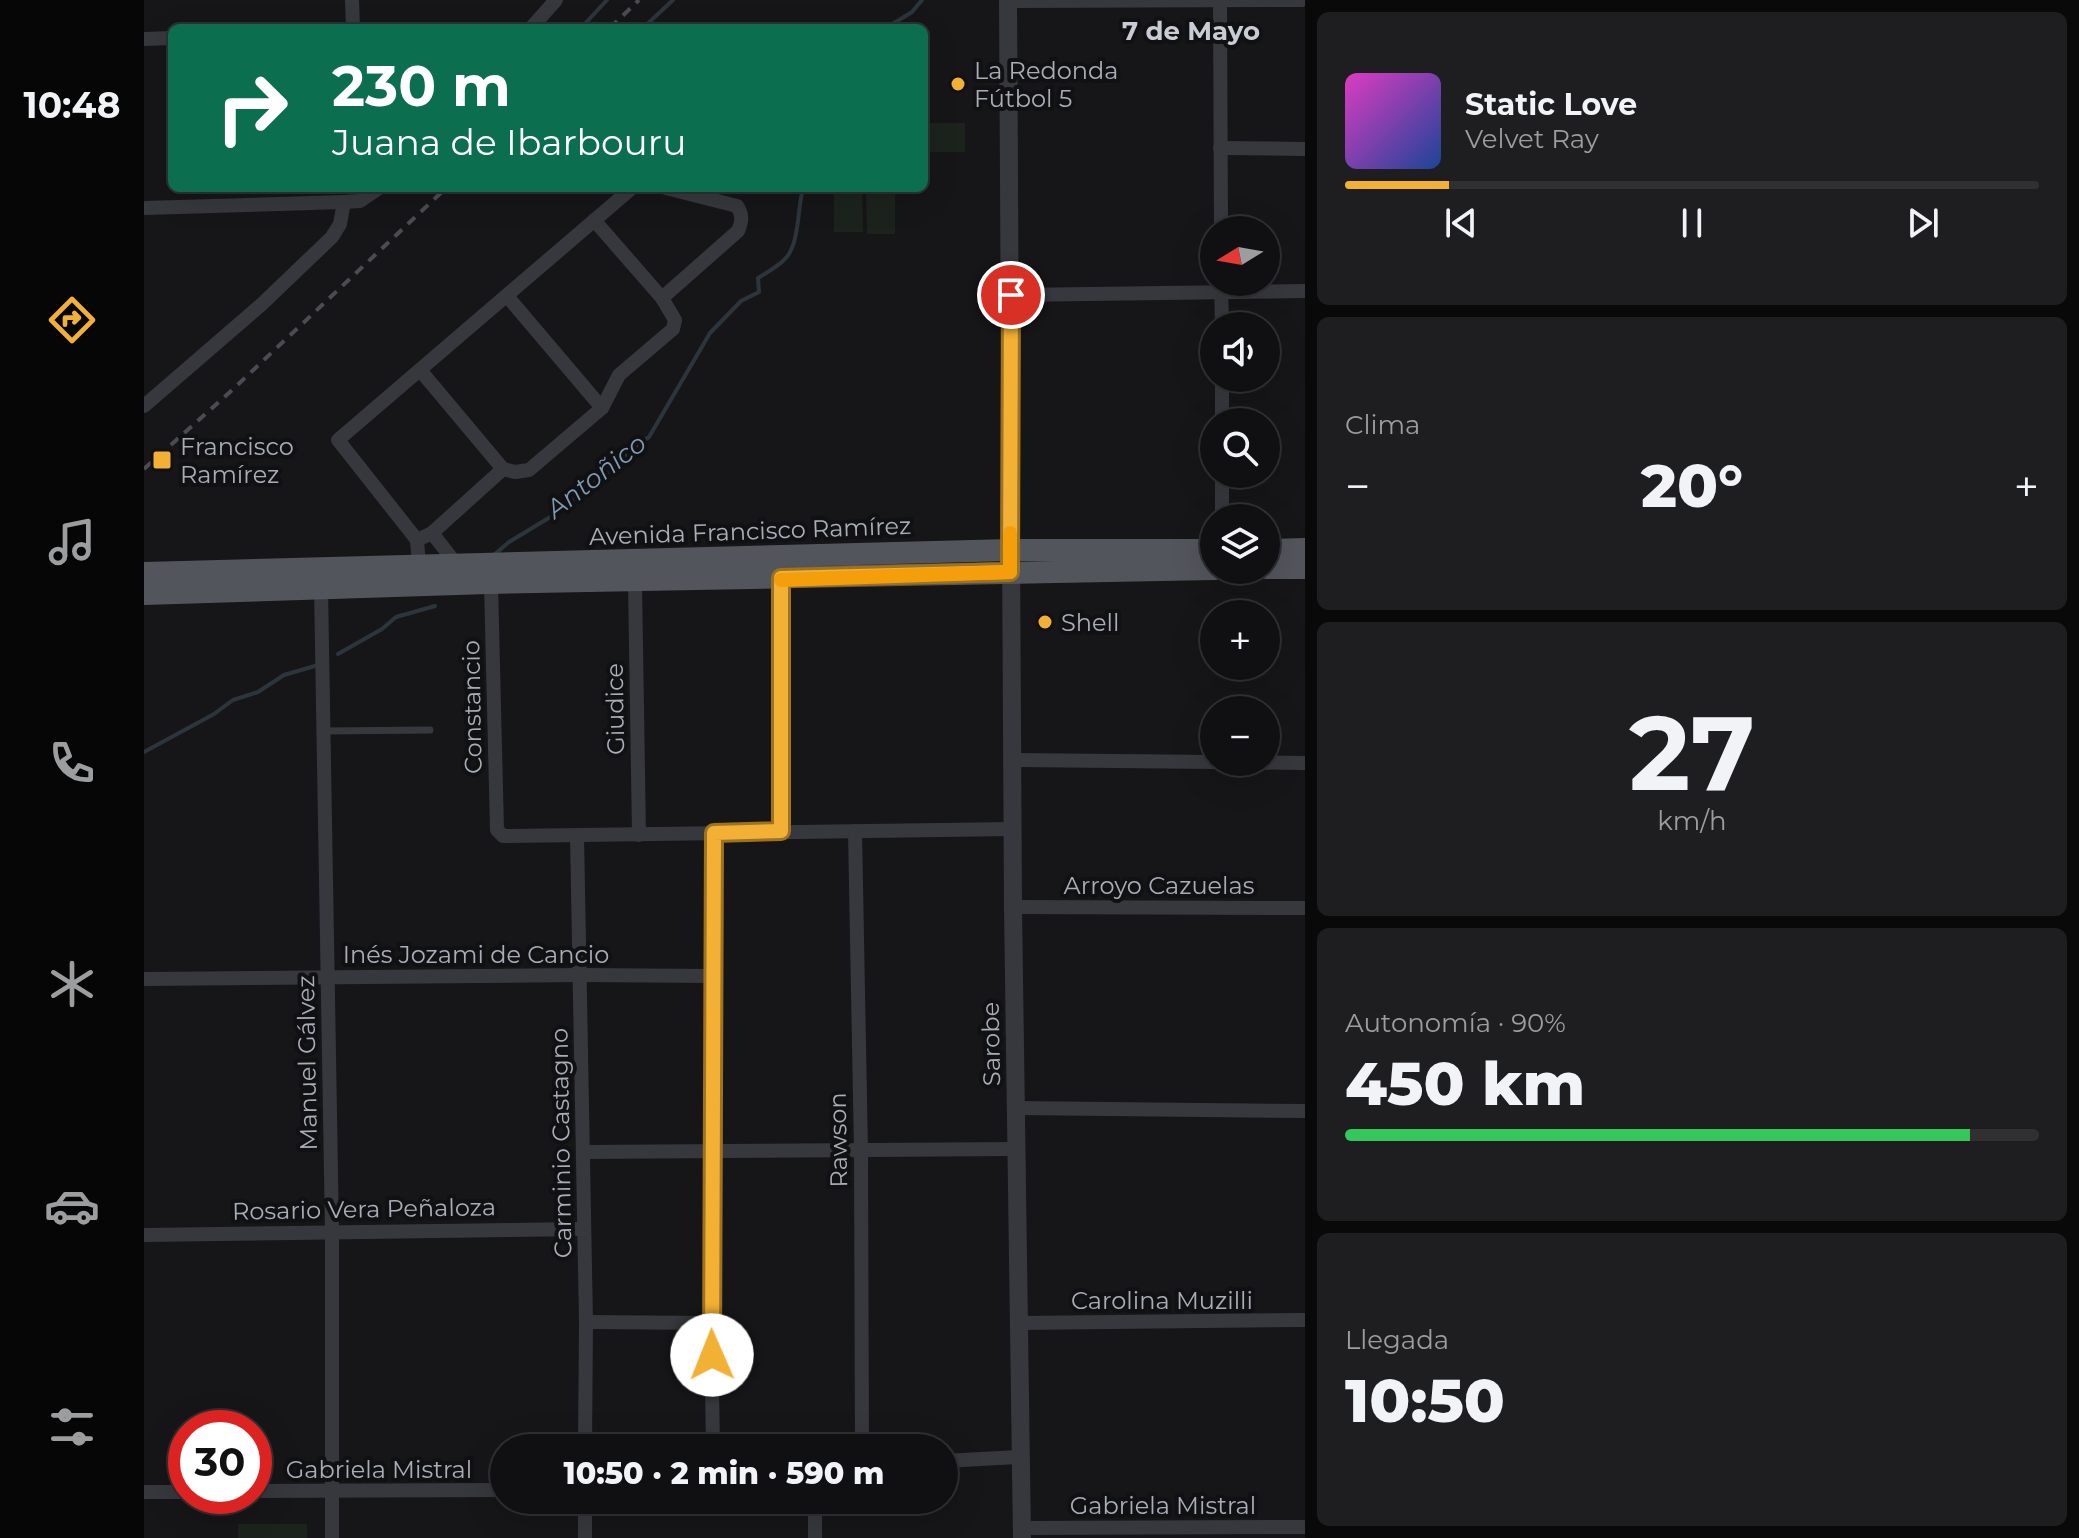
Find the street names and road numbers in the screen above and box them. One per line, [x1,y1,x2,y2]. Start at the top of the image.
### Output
street label: Avenida Francisco Ramírez [588,511,912,551]
street label: Constancio [456,640,488,774]
street label: Giudice [600,663,630,755]
street label: Arroyo Cazuelas [1064,871,1254,900]
street label: Inés Jozami de Cancio [343,940,609,969]
street label: Manuel Gálvez [291,975,323,1151]
street label: Sarobe [976,1002,1006,1086]
street label: Carminio Castagno [544,1028,578,1258]
street label: Rawson [823,1092,853,1188]
street label: Rosario Vera Peñaloza [232,1192,496,1226]
street label: Carolina Muzilli [1071,1286,1253,1315]
street label: Gabriela Mistral [286,1455,472,1484]
street label: Gabriela Mistral [1070,1491,1256,1520]

